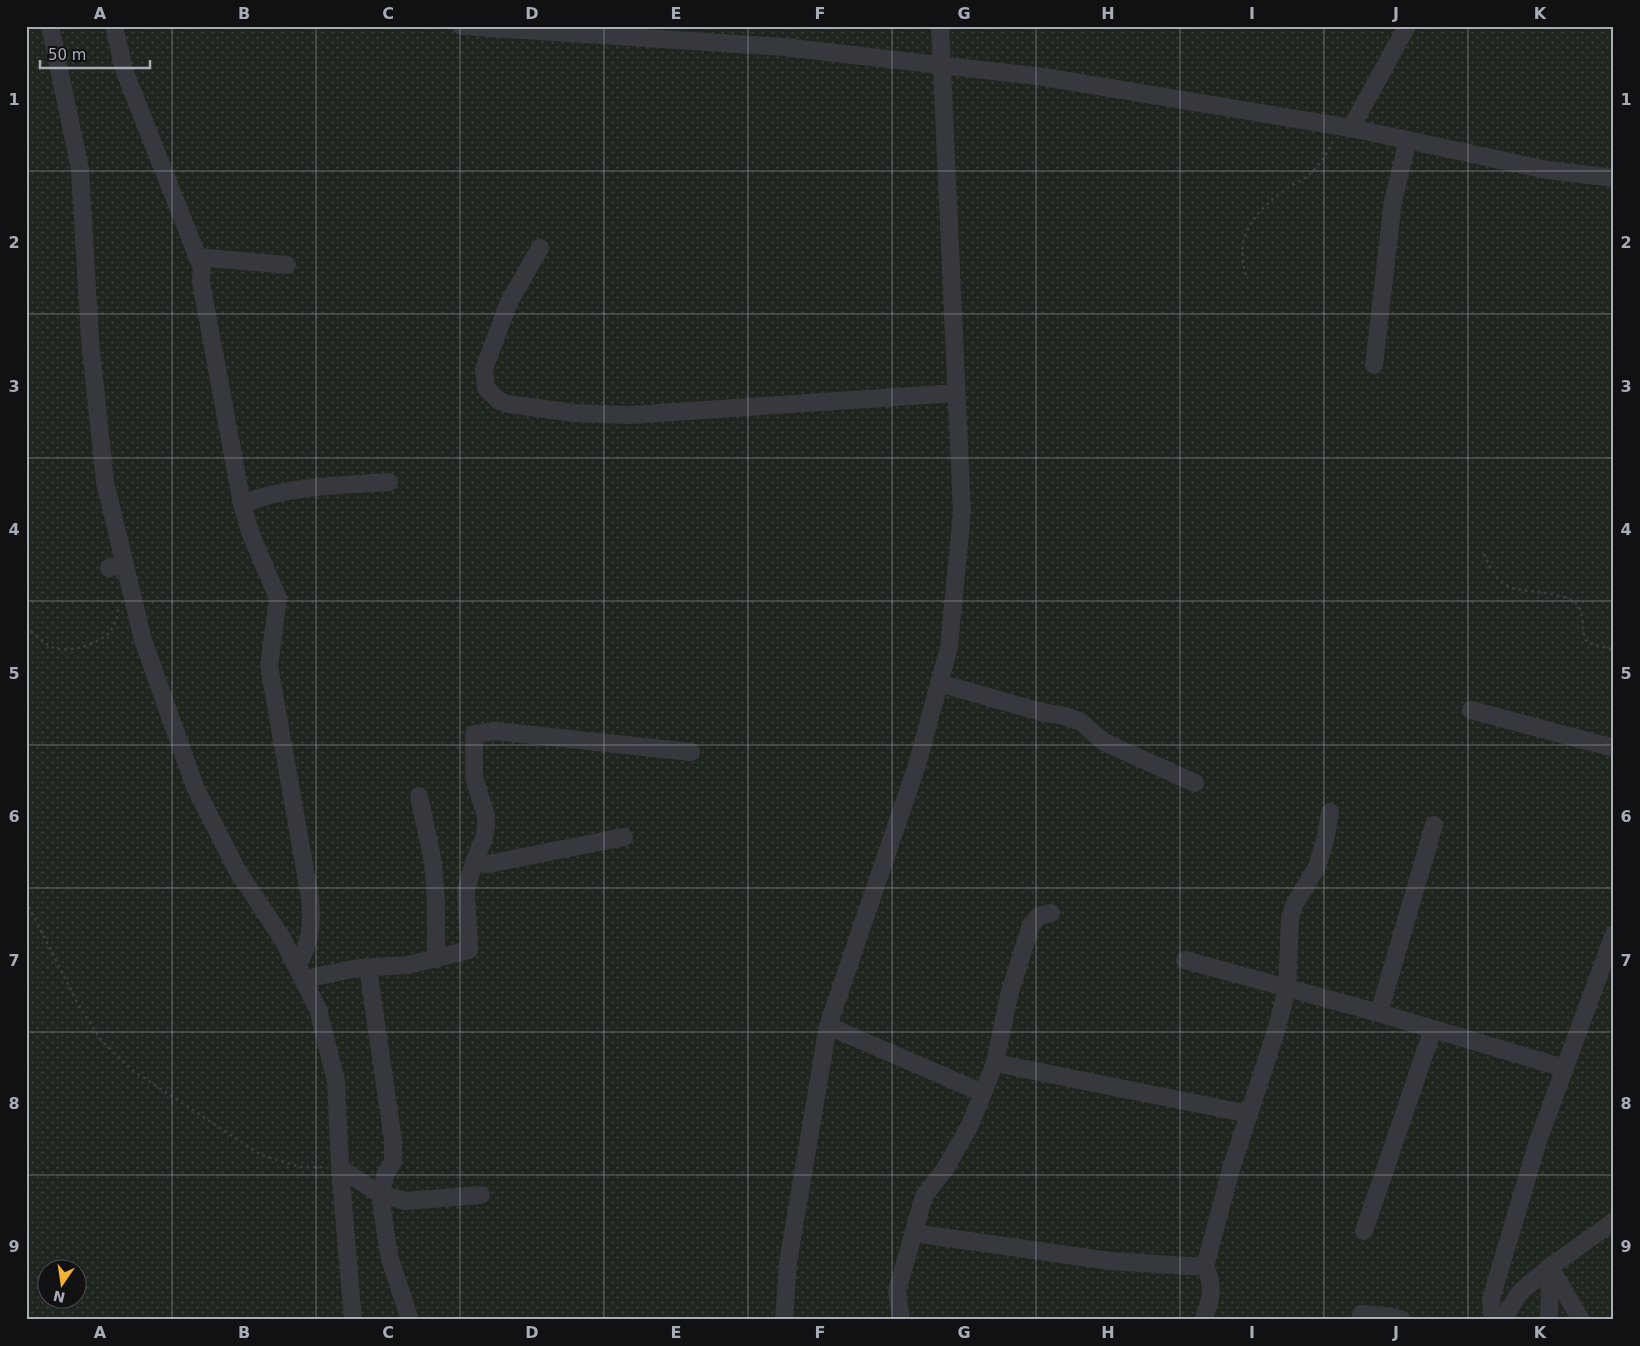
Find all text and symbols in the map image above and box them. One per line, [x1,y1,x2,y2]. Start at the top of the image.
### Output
text: A [94,4,107,23]
text: B [238,4,250,23]
text: C [382,4,394,23]
text: D [525,4,539,23]
text: E [671,4,681,23]
text: F [815,4,825,23]
text: G [957,4,971,23]
text: H [1101,4,1115,23]
text: I [1249,4,1255,23]
text: J [1392,4,1399,23]
text: K [1534,4,1547,23]
scale bar [40,38,150,70]
text: 50 m [48,46,86,64]
text: 1 [8,90,20,109]
text: 1 [1620,90,1632,109]
text: 2 [8,233,20,252]
text: 2 [1620,233,1632,252]
text: 3 [8,377,20,396]
text: 3 [1620,377,1632,396]
text: 4 [8,520,20,539]
text: 4 [1620,520,1632,539]
text: 5 [8,664,20,683]
text: 5 [1620,664,1632,683]
text: 6 [8,807,20,826]
text: 6 [1620,807,1632,826]
text: 7 [8,951,20,970]
text: 7 [1620,951,1632,970]
text: 8 [8,1094,20,1113]
text: 8 [1620,1094,1632,1113]
text: 9 [8,1237,20,1256]
text: 9 [1620,1237,1632,1256]
north arrow [38,1258,88,1308]
text: N [52,1288,67,1306]
text: A [94,1323,107,1342]
text: B [238,1323,250,1342]
text: C [382,1323,394,1342]
text: D [525,1323,539,1342]
text: E [671,1323,681,1342]
text: F [815,1323,825,1342]
text: G [957,1323,971,1342]
text: H [1101,1323,1115,1342]
text: I [1249,1323,1255,1342]
text: J [1392,1323,1399,1342]
text: K [1534,1323,1547,1342]

